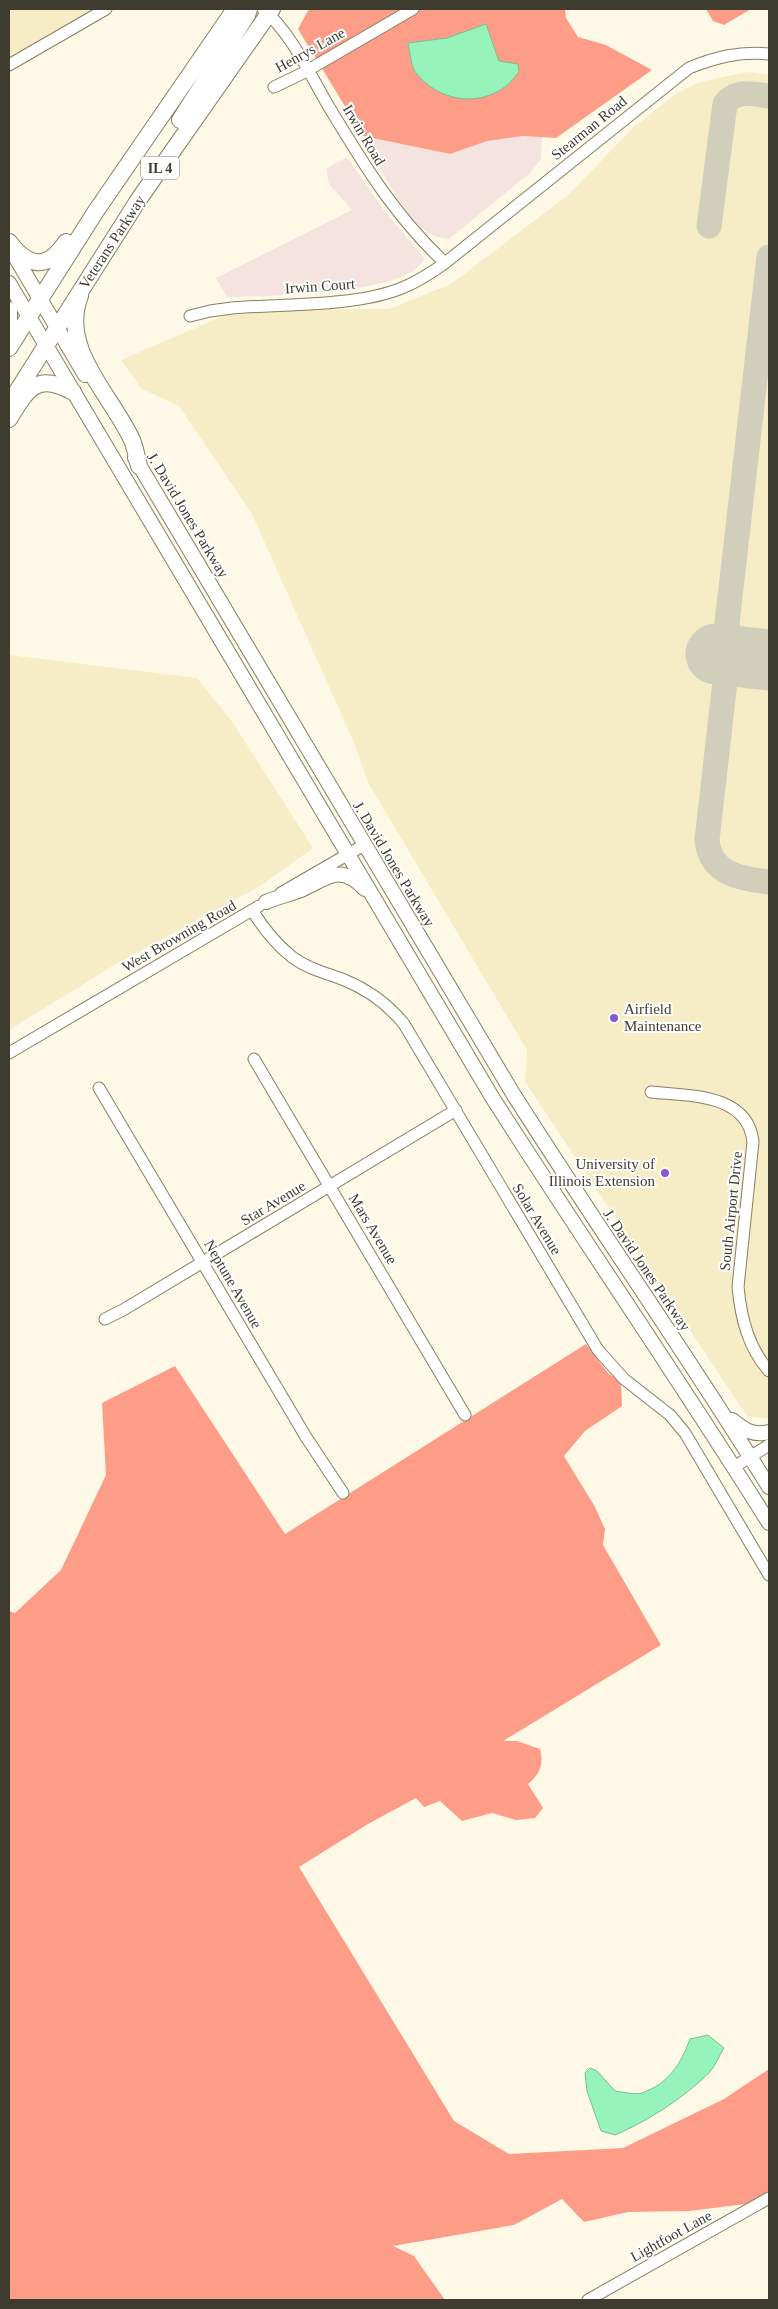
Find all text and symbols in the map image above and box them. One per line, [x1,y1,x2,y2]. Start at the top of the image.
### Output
street label: Henrys Lane [272,24,348,76]
street label: Stearman Road [548,93,630,163]
street label: Irwin Road [340,102,389,169]
road number: IL 4 [141,156,179,180]
street label: Veterans Parkway [76,192,148,292]
street label: Irwin Court [284,276,356,296]
street label: J. David Jones Parkway [144,449,232,581]
street label: J. David Jones Parkway [350,798,438,930]
street label: West Browning Road [119,897,239,975]
place label: Airfield Maintenance [624,1001,702,1034]
marker: Airfield Maintenance [608,1012,620,1024]
street label: South Airport Drive [717,1150,745,1272]
place label: University of Illinois Extension [549,1156,655,1189]
marker: University of Illinois Extension [659,1167,671,1179]
street label: Star Avenue [238,1177,309,1229]
street label: Solar Avenue [510,1181,565,1258]
street label: Mars Avenue [346,1191,400,1267]
street label: J. David Jones Parkway [600,1206,694,1334]
street label: Neptune Avenue [201,1237,265,1331]
street label: Lightfoot Lane [628,2207,715,2265]

